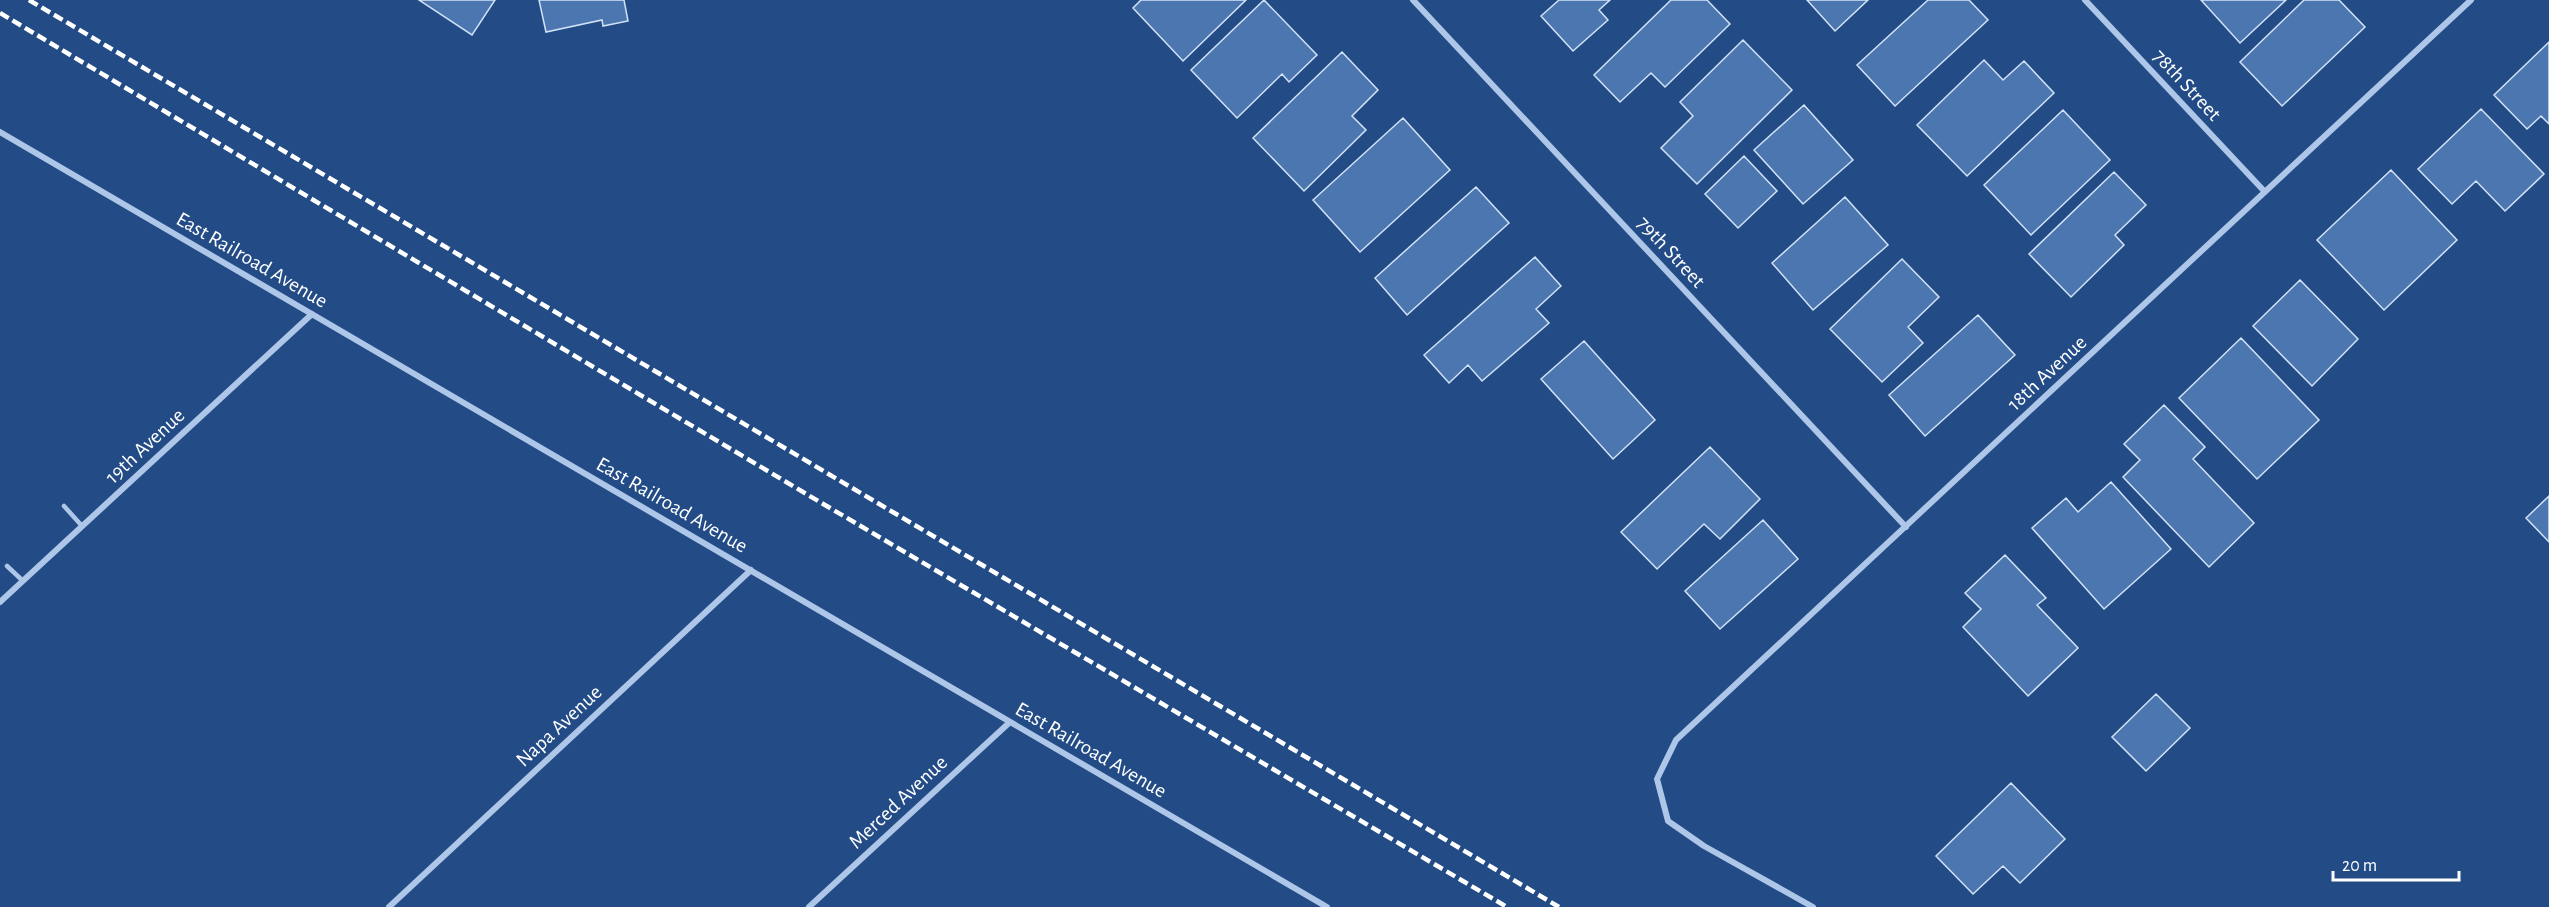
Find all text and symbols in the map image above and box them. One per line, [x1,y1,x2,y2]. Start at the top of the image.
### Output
street label: 78th Street [2149,45,2225,125]
street label: East Railroad Avenue [173,208,331,312]
street label: 79th Street [1633,212,1709,292]
street label: 18th Avenue [2003,331,2091,415]
street label: 19th Avenue [101,404,189,488]
street label: East Railroad Avenue [593,453,751,557]
street label: Napa Avenue [512,681,606,771]
street label: East Railroad Avenue [1012,698,1170,802]
street label: Merced Avenue [845,751,951,853]
scale bar [2333,844,2459,882]
text: 20 m [2342,857,2377,875]

